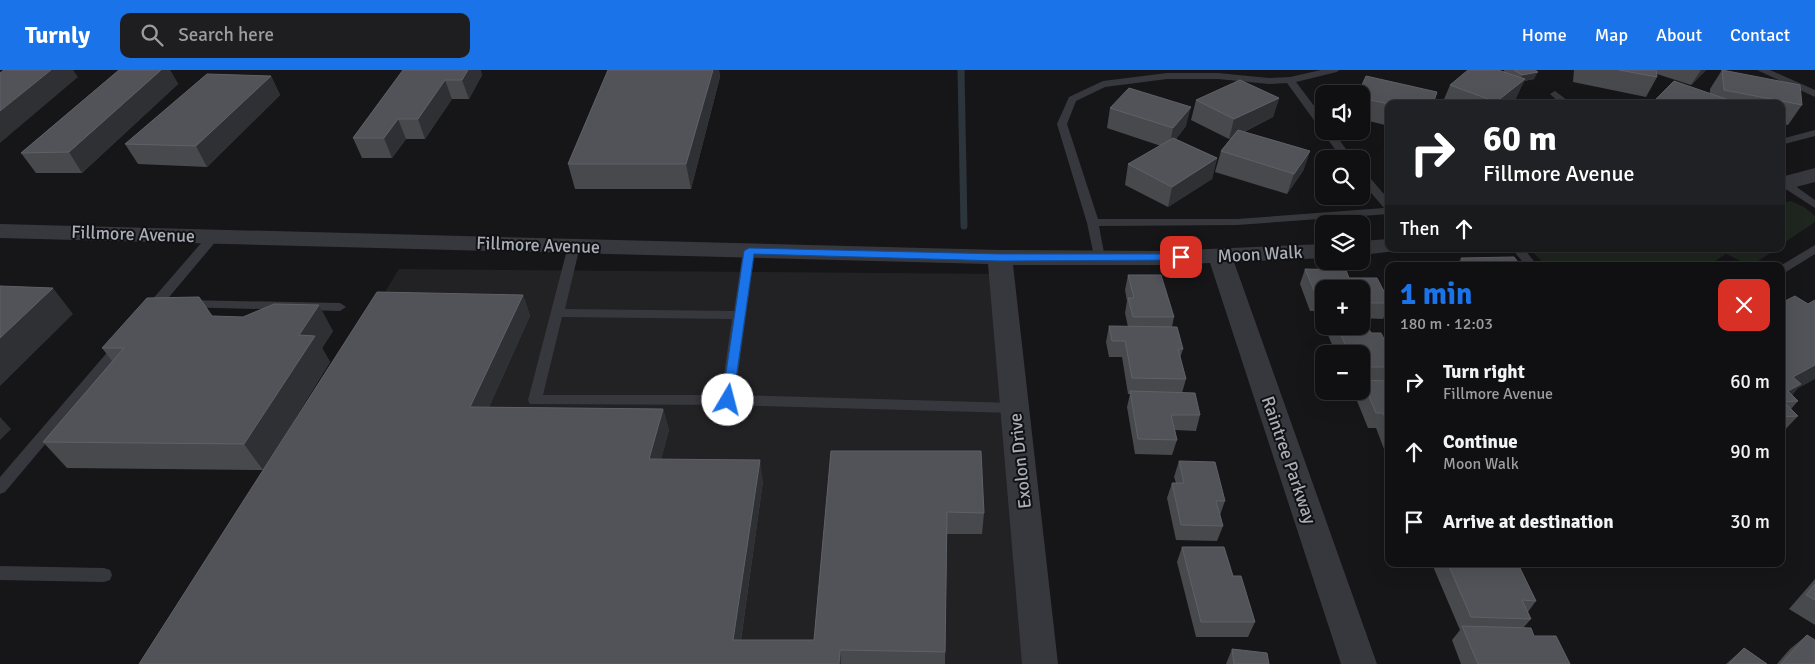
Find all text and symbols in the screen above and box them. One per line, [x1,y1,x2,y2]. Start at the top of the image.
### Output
search box [120,13,470,58]
text: Turnly [25,20,90,50]
icon: search [138,21,166,49]
text: Search here [178,23,274,47]
text: Home [1522,24,1567,46]
text: Map [1595,24,1628,46]
text: About [1656,24,1702,46]
text: Contact [1730,24,1790,46]
map controls [1315,85,1370,400]
button: sound [1315,85,1370,140]
text: 60 m [1483,117,1557,160]
icon: right [1400,120,1465,185]
button: search [1315,150,1370,205]
text: Fillmore Avenue [1483,160,1634,187]
button: layers [1315,215,1370,270]
icon: ahead [1450,215,1478,243]
text: Then [1400,217,1440,241]
street label: Fillmore Avenue [71,221,195,247]
street label: Fillmore Avenue [476,232,600,258]
pin [1160,236,1202,278]
street label: Moon Walk [1217,241,1303,267]
icon: arrive [1167,243,1195,271]
text: 1 min [1400,276,1472,313]
button: close [1718,279,1770,331]
button: + [1315,280,1370,335]
text: 180 m · 12:03 [1400,314,1493,334]
button: − [1315,345,1370,400]
text: Turn right [1443,360,1525,384]
icon: right [1400,368,1428,396]
text: 60 m [1730,370,1770,394]
position arrow [701,373,753,425]
text: Fillmore Avenue [1443,384,1553,404]
street label: Raintree Parkway [1257,393,1321,527]
street label: Exolon Drive [1004,412,1036,510]
text: Continue [1443,430,1518,454]
icon: ahead [1400,438,1428,466]
text: 90 m [1730,440,1770,464]
text: Moon Walk [1443,454,1519,474]
icon: arrive [1400,508,1428,536]
text: Arrive at destination [1443,510,1614,534]
text: 30 m [1730,510,1770,534]

